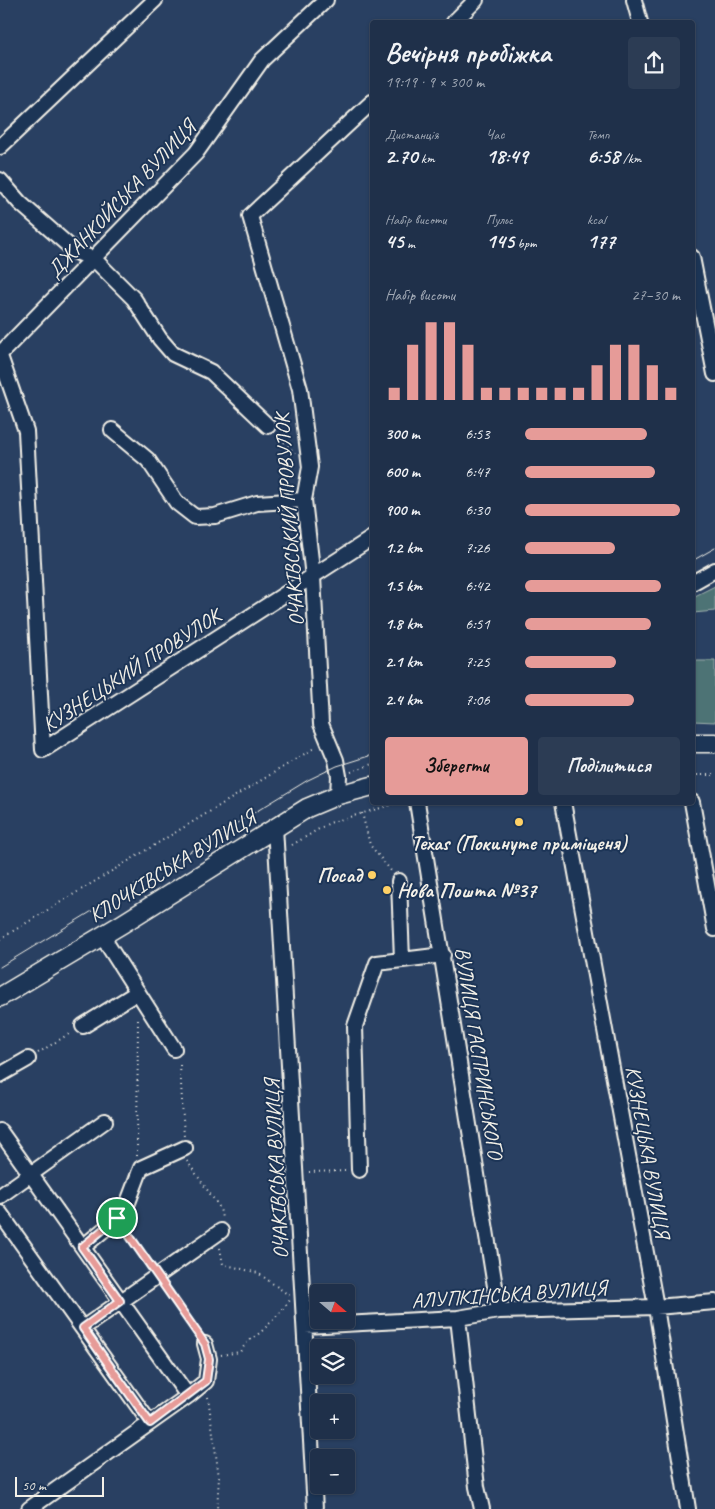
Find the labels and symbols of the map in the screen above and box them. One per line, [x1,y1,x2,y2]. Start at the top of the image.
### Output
street label: ДЖАНКОЙСЬКА ВУЛИЦЯ [41,112,203,283]
street label: ОЧАКІВСЬКИЙ ПРОВУЛОК [268,409,309,627]
street label: КУЗНЕЦЬКИЙ ПРОВУЛОК [37,601,228,737]
street label: КЛОЧКІВСЬКА ВУЛИЦЯ [84,802,263,928]
marker: Texas (Покинуте приміщеня) [513,816,525,828]
place label: Texas (Покинуте приміщеня) [411,830,629,856]
place label: Посад [317,862,364,888]
marker: Посад [366,869,378,881]
place label: Нова Пошта №37 [397,877,539,903]
marker: Нова Пошта №37 [381,884,393,896]
street label: ВУЛИЦЯ ГАСПРИНСЬКОГО [449,945,509,1163]
street label: КУЗНЕЦЬКА ВУЛИЦЯ [620,1064,676,1243]
street label: ОЧАКІВСЬКА ВУЛИЦЯ [258,1075,294,1259]
pin [96,1197,138,1239]
street label: АЛУПКІНСЬКА ВУЛИЦЯ [411,1274,611,1314]
north arrow [310,1284,355,1329]
scale bar [15,1474,104,1497]

